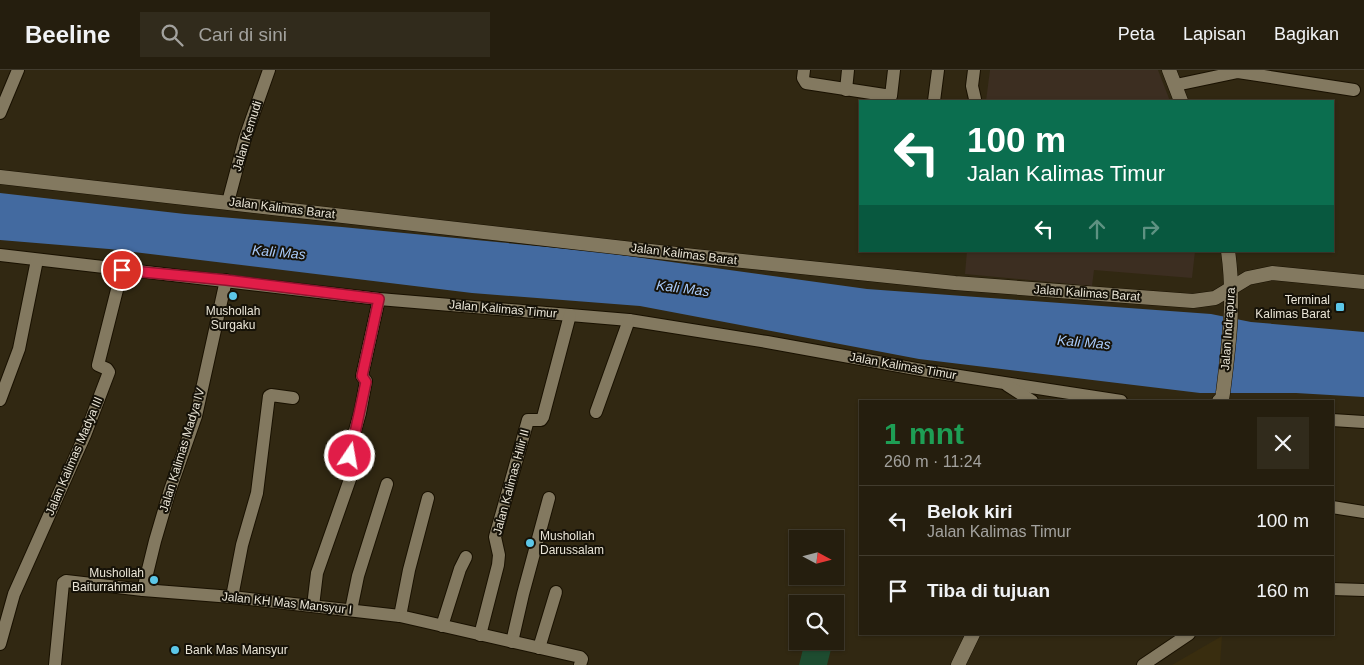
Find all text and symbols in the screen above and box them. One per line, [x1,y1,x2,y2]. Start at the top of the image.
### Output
search box [140,12,490,57]
text: Beeline [25,21,110,48]
icon: search [158,21,186,49]
text: Cari di sini [198,24,287,45]
text: Peta [1118,24,1155,44]
text: Lapisan [1183,24,1246,44]
text: Bagikan [1274,24,1339,44]
street label: Jalan Kemudi [230,99,264,173]
icon: left [884,120,949,185]
text: 100 m [967,120,1066,159]
text: Jalan Kalimas Timur [967,161,1165,186]
street label: Jalan Kalimas Barat [228,195,336,222]
icon: left [1030,215,1058,243]
icon: ahead [1083,215,1111,243]
icon: right [1136,215,1164,243]
street label: Jalan Kalimas Barat [630,241,738,268]
water label: Kali Mas [252,242,306,262]
pin [101,249,143,291]
icon: arrive [108,256,136,284]
water label: Kali Mas [655,277,711,299]
street label: Jalan Kalimas Barat [1033,282,1141,304]
street label: Jalan Indrapura [1218,287,1238,371]
marker: Mushollah Surgaku [227,290,239,302]
place label: Terminal Kalimas Barat [1255,293,1331,321]
street label: Jalan Kalimas Timur [449,297,557,321]
marker: Terminal Kalimas Barat [1334,301,1346,313]
place label: Mushollah Surgaku [206,304,260,332]
water label: Kali Mas [1057,332,1111,352]
street label: Jalan Kalimas Timur [849,350,957,382]
street label: Jalan Kalimas Madya IV [156,386,208,514]
street label: Jalan Kalimas Madya III [43,395,105,517]
text: 1 mnt [884,417,964,450]
button: close [1257,417,1309,469]
street label: Jalan Kalimas Hilir II [490,428,532,536]
position arrow [323,429,375,481]
text: 260 m · 11:24 [884,453,982,470]
text: Belok kiri [927,501,1013,522]
icon: left [884,507,912,535]
text: 100 m [1256,510,1309,531]
text: Jalan Kalimas Timur [927,523,1071,540]
place label: Mushollah Darussalam [540,529,604,557]
north arrow [789,530,844,585]
map controls [789,530,844,650]
marker: Mushollah Darussalam [524,537,536,549]
place label: Mushollah Baiturrahman [72,566,144,594]
marker: Mushollah Baiturrahman [148,574,160,586]
icon: arrive [884,577,912,605]
text: Tiba di tujuan [927,580,1050,601]
text: 160 m [1256,580,1309,601]
street label: Jalan KH Mas Mansyur I [221,589,353,617]
button: search [789,595,844,650]
place label: Bank Mas Mansyur [185,643,288,657]
marker: Bank Mas Mansyur [169,644,181,656]

